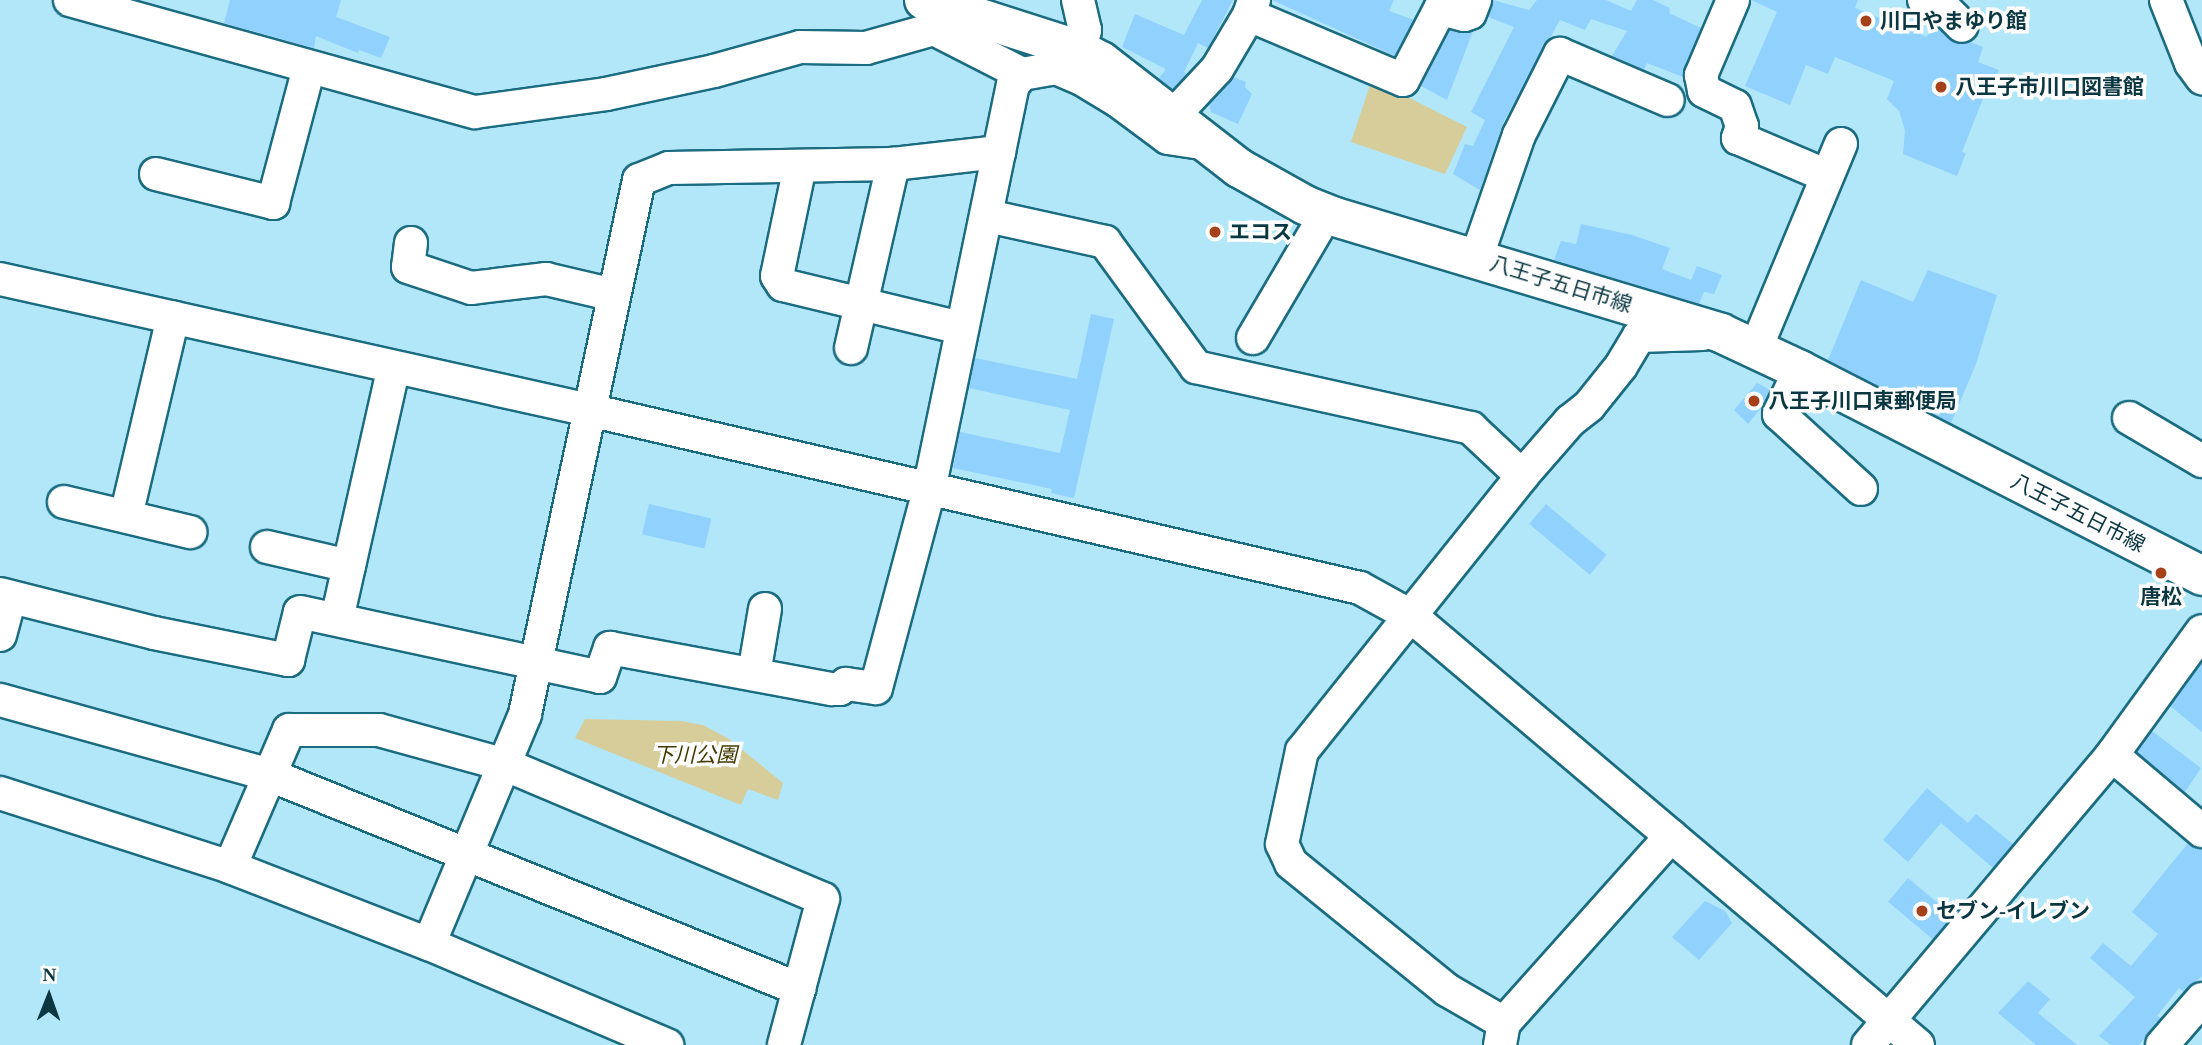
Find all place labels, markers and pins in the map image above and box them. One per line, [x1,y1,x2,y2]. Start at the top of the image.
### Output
place label: 川口やまゆり館 [1880,8,2027,34]
marker: 川口やまゆり館 [1858,13,1874,29]
place label: 八王子市川口図書館 [1955,74,2144,100]
marker: 八王子市川口図書館 [1933,79,1949,95]
place label: エコス [1229,219,1292,245]
marker: エコス [1207,224,1223,240]
place label: 八王子川口東郵便局 [1768,388,1957,414]
marker: 八王子川口東郵便局 [1746,393,1762,409]
marker: 唐松 [2153,565,2169,581]
place label: 唐松 [2140,584,2182,610]
place label: セブン-イレブン [1936,898,2090,924]
marker: セブン-イレブン [1914,903,1930,919]

